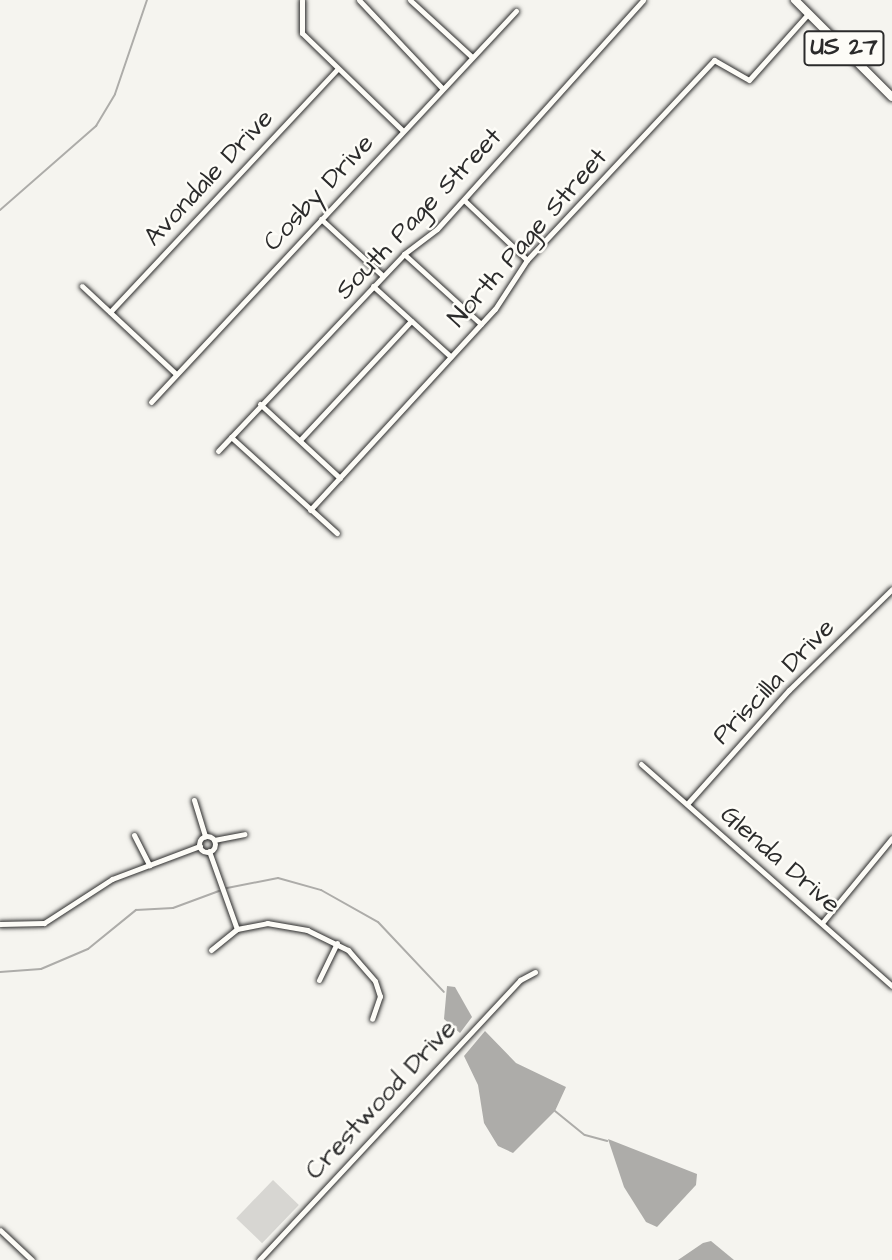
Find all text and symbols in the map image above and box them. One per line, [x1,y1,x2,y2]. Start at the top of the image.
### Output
road number: US 27 [802,28,886,68]
street label: Avondale Drive [138,103,280,253]
street label: South Page Street [329,122,509,306]
street label: Cosby Drive [257,128,381,258]
street label: North Page Street [442,142,614,334]
street label: Priscilla Drive [706,613,842,751]
street label: Glenda Drive [714,799,846,921]
street label: Crestwood Drive [299,1014,463,1186]

